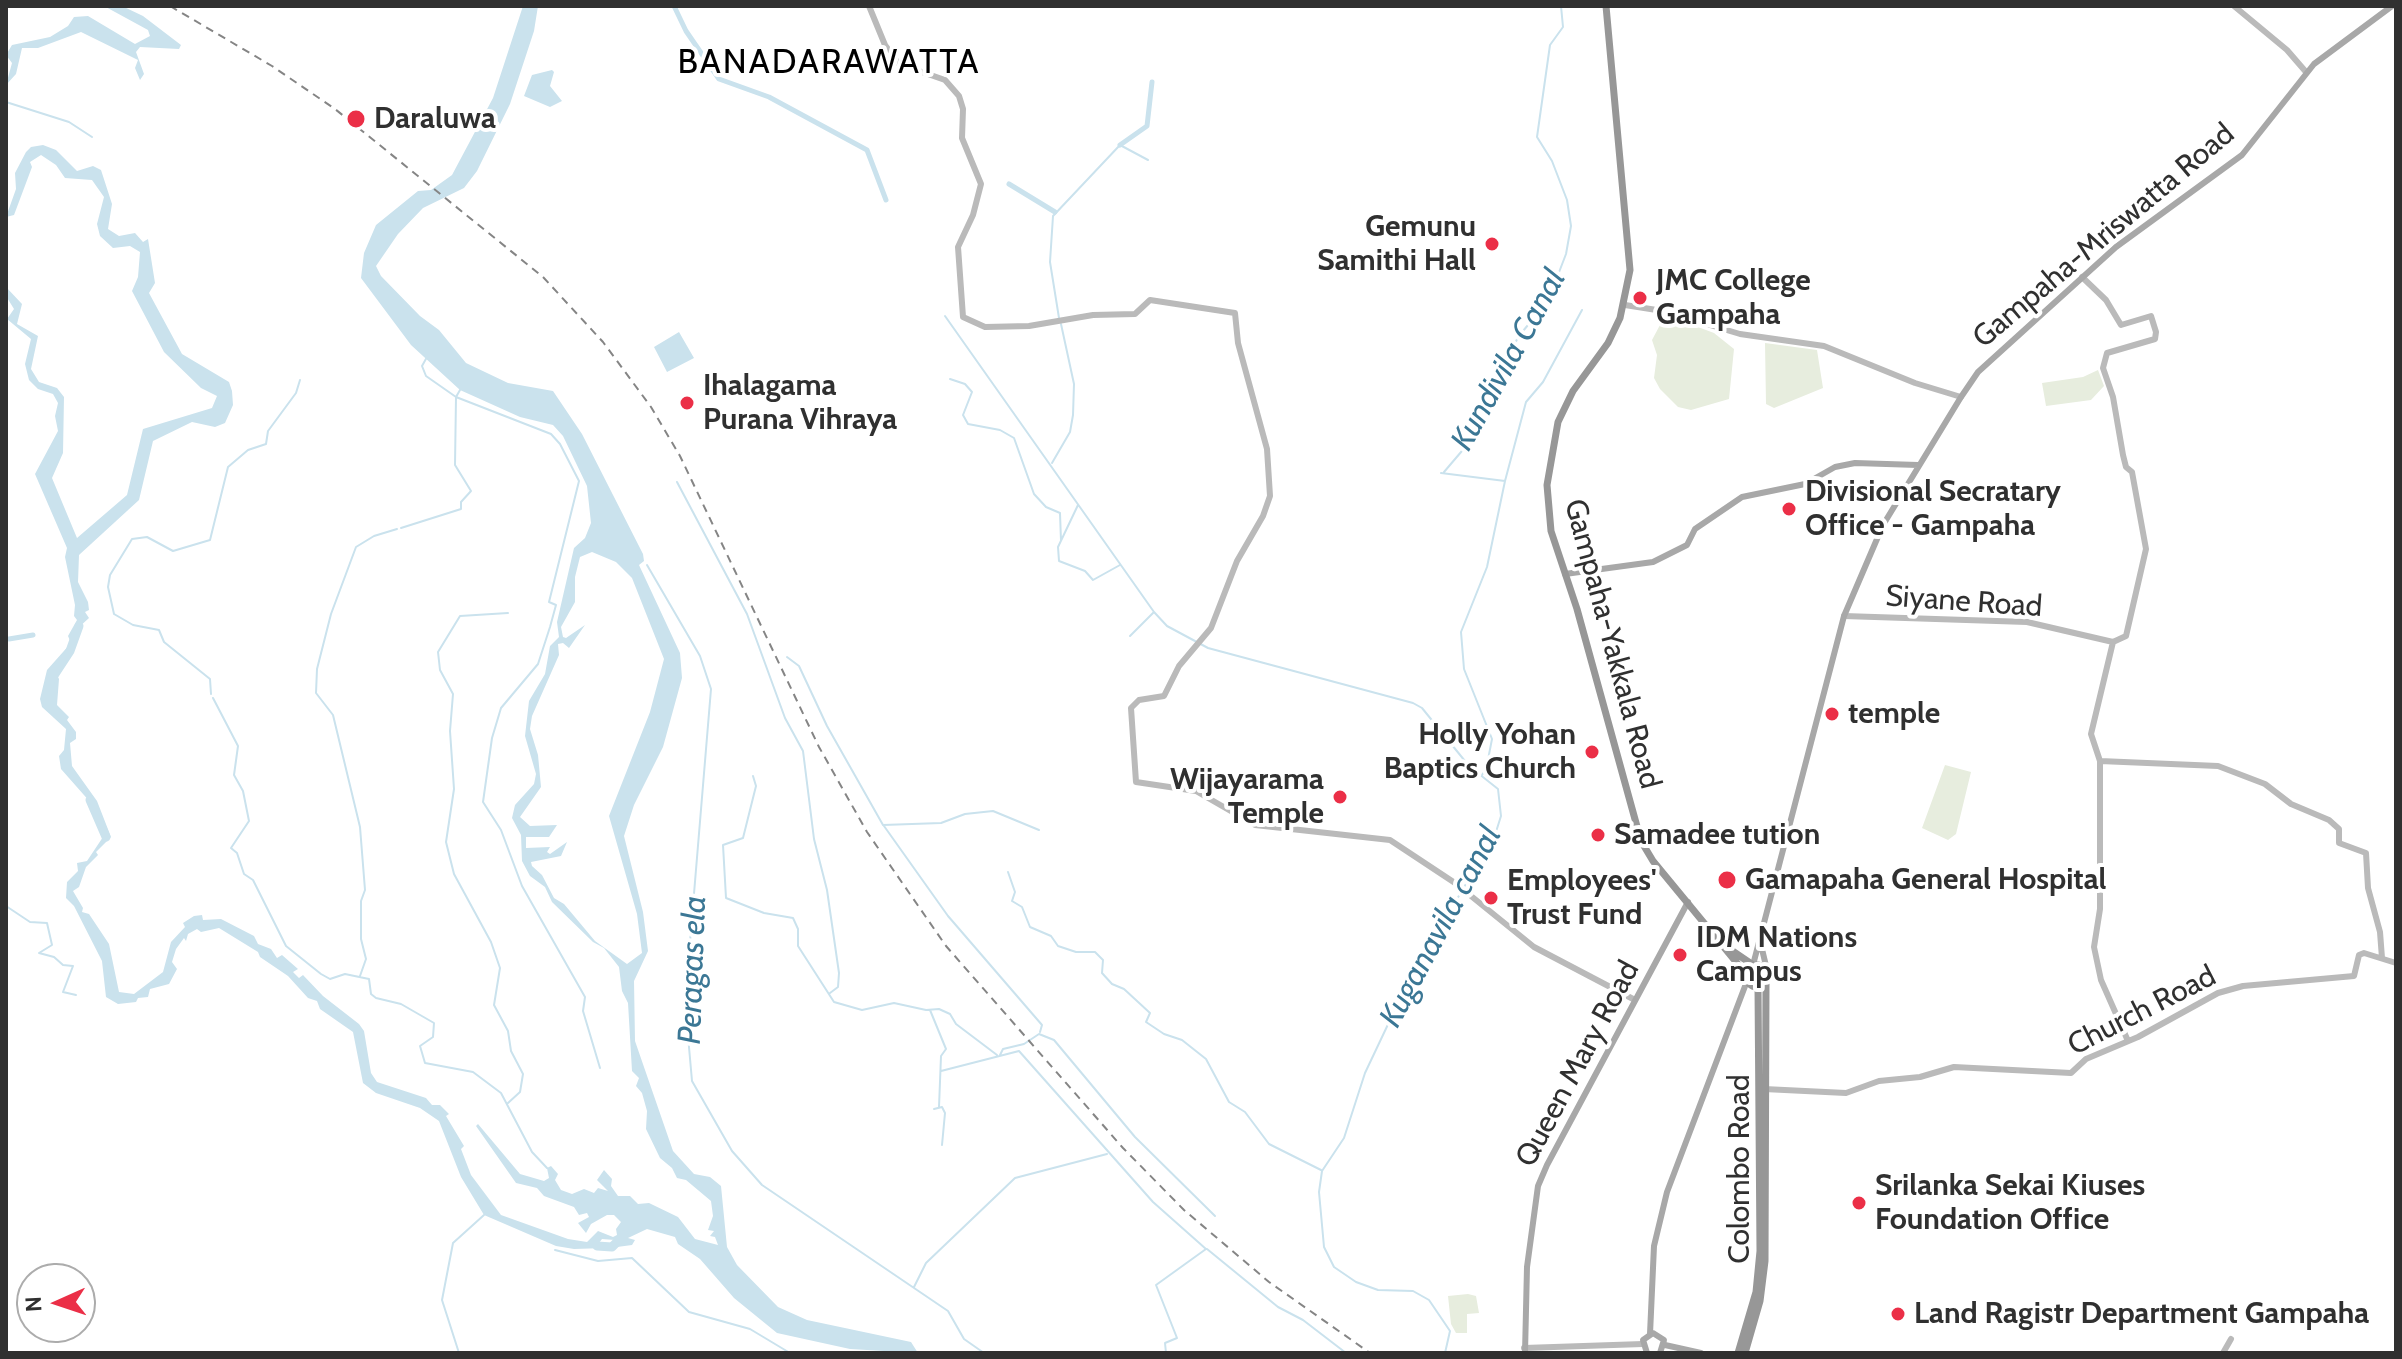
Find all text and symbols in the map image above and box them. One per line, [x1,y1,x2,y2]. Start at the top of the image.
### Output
district label: BANADARAWATTA [678,43,980,83]
place label: Daraluwa [374,101,496,137]
marker: Daraluwa [345,108,367,130]
street label: Gampaha-Mriswatta Road [1966,116,2242,356]
place label: Gemunu Samithi Hall [1317,209,1476,280]
marker: Gemunu Samithi Hall [1483,235,1501,253]
water label: Kundivila Canal [1443,263,1575,457]
place label: JMC College Gampaha [1656,263,1811,334]
marker: JMC College Gampaha [1631,289,1649,307]
place label: Ihalagama Purana Vihraya [703,368,897,438]
marker: Ihalagama Purana Vihraya [678,394,696,412]
place label: Divisional Secratary Office - Gampaha [1805,474,2061,544]
street label: Gampaha-Yakkala Road [1556,495,1668,793]
marker: Divisional Secratary Office - Gampaha [1780,500,1798,518]
street label: Siyane Road [1884,579,2044,625]
place label: temple [1848,696,1940,732]
marker: temple [1823,705,1841,723]
place label: Holly Yohan Baptics Church [1384,717,1576,788]
marker: Holly Yohan Baptics Church [1583,743,1601,761]
place label: Wijayarama Temple [1170,762,1324,832]
marker: Wijayarama Temple [1331,788,1349,806]
place label: Samadee tution [1614,817,1820,853]
water label: Kuganavila canal [1372,820,1510,1034]
marker: Samadee tution [1589,826,1607,844]
place label: Gamapaha General Hospital [1745,862,2106,898]
place label: Employees' Trust Fund [1507,863,1656,934]
marker: Gamapaha General Hospital [1716,869,1738,891]
marker: Employees' Trust Fund [1482,889,1500,907]
water label: Peragas ela [671,895,715,1045]
place label: IDM Nations Campus [1696,920,1857,990]
marker: IDM Nations Campus [1671,946,1689,964]
street label: Queen Mary Road [1509,955,1647,1173]
street label: Church Road [2062,958,2222,1064]
street label: Colombo Road [1722,1074,1758,1264]
place label: Srilanka Sekai Kiuses Foundation Office [1875,1168,2145,1238]
marker: Srilanka Sekai Kiuses Foundation Office [1850,1194,1868,1212]
north arrow [16,1263,96,1343]
text: N [20,1296,47,1313]
place label: Land Ragistr Department Gampaha [1914,1296,2369,1332]
marker: Land Ragistr Department Gampaha [1889,1305,1907,1323]

